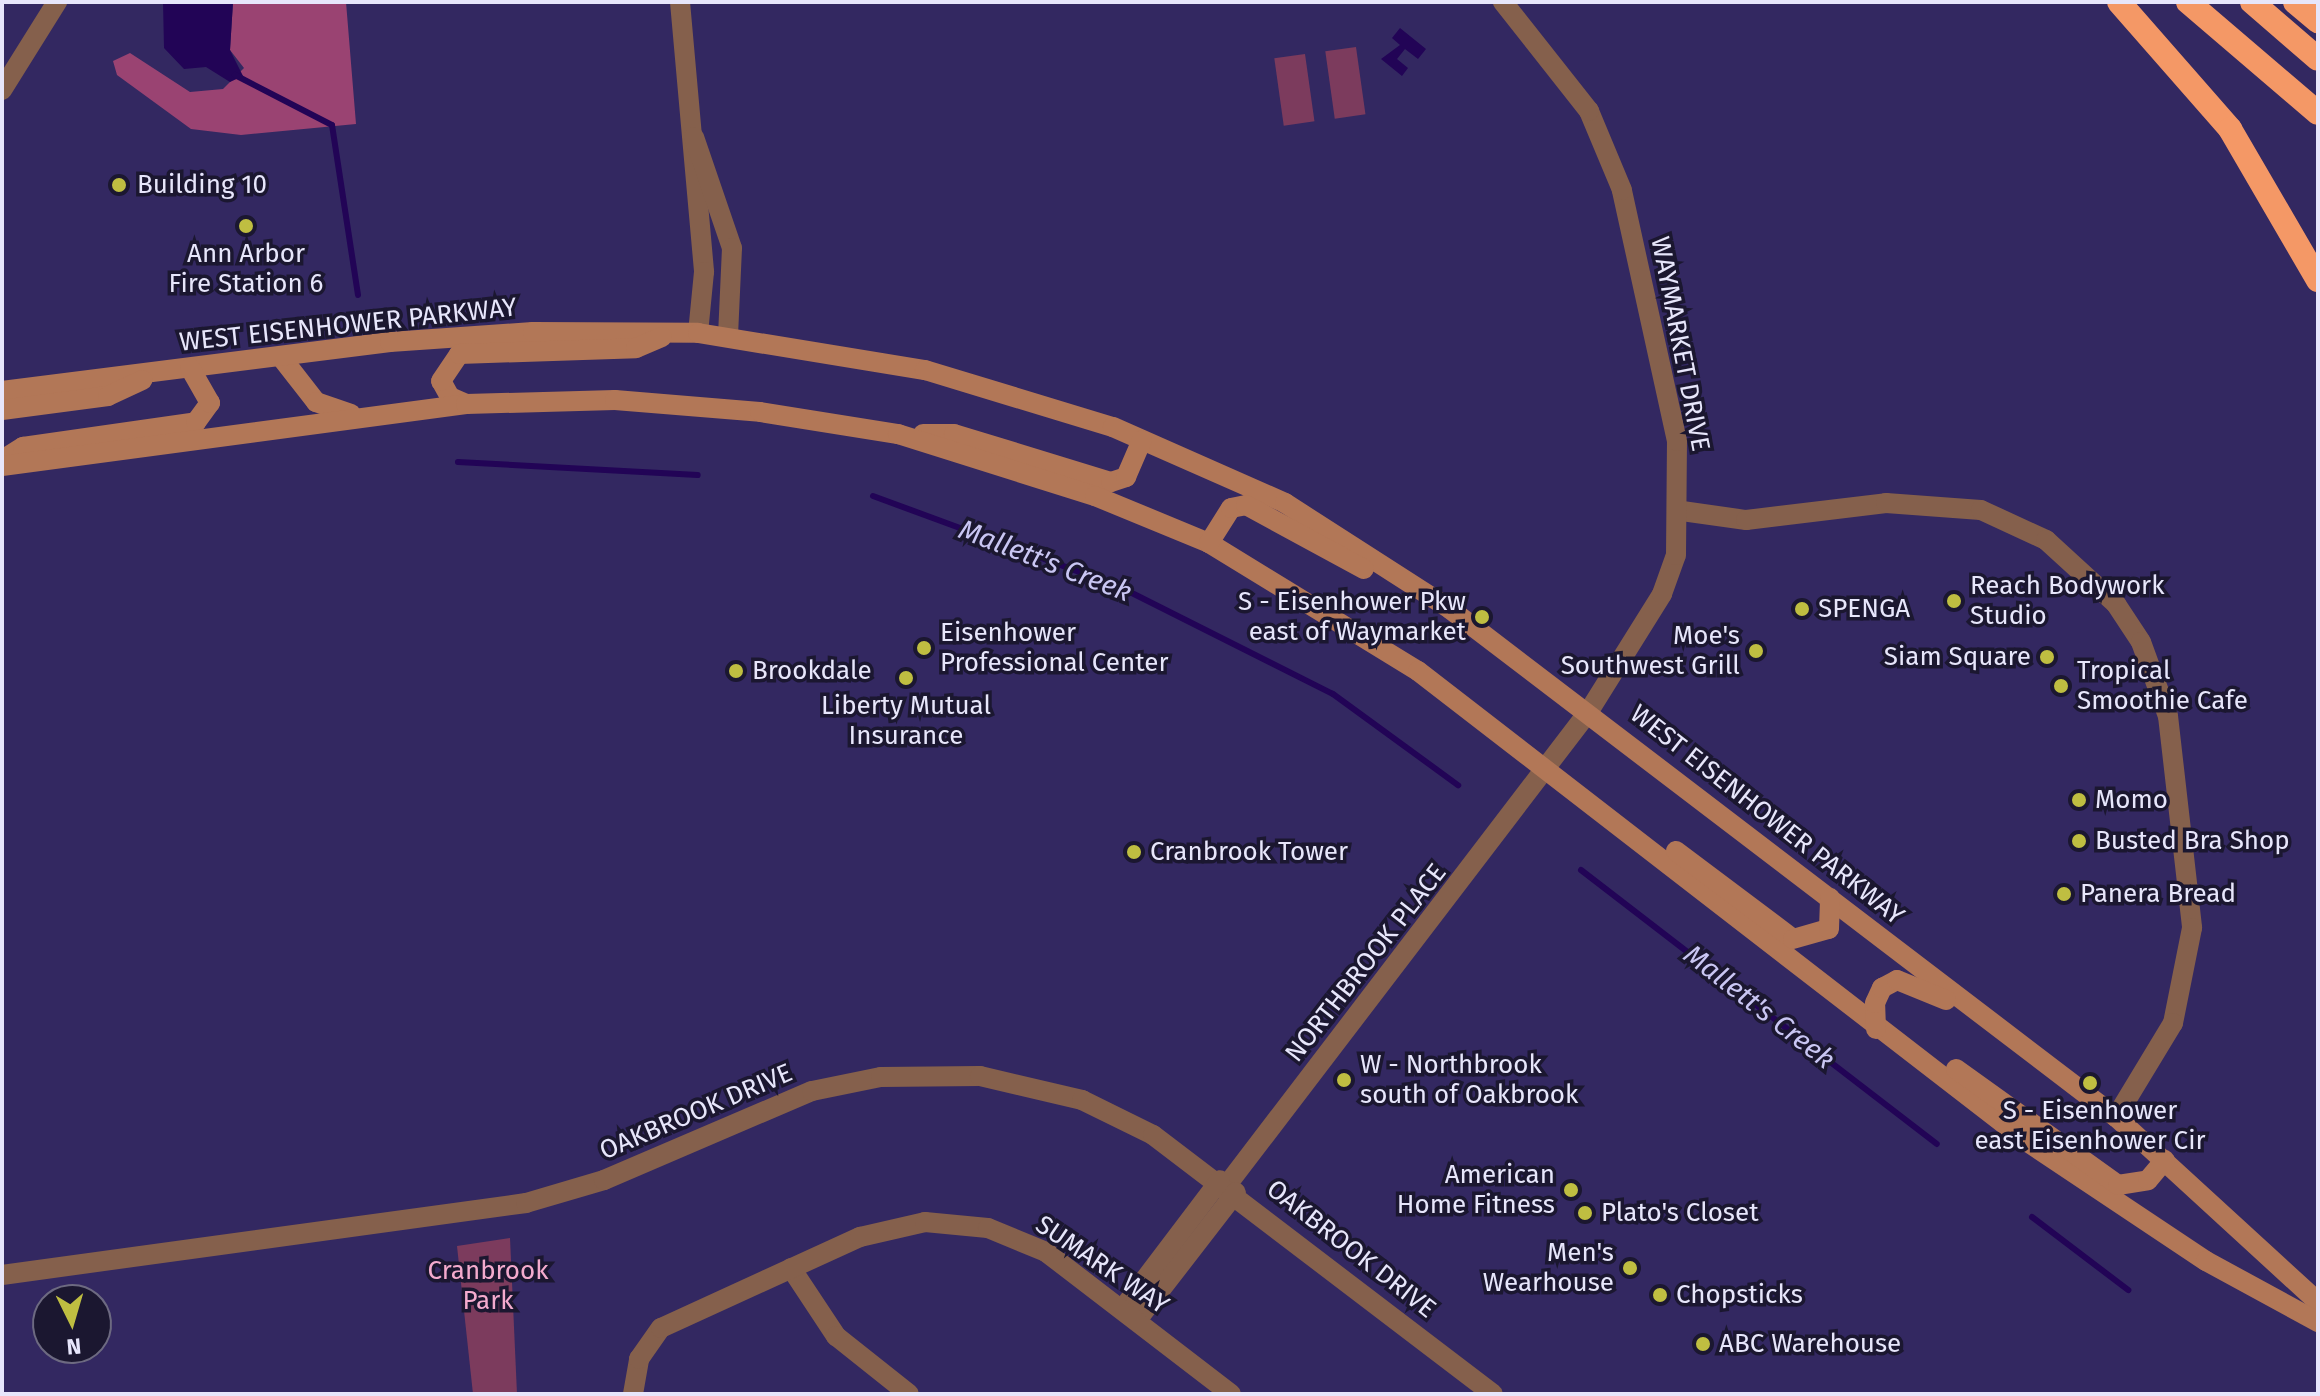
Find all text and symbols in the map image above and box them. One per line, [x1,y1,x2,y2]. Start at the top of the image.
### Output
place label: Building 10 [137,169,267,201]
marker: Building 10 [108,174,130,196]
marker: Ann Arbor Fire Station 6 [237,217,255,235]
street label: WAYMARKET DRIVE [1644,234,1716,454]
place label: Ann Arbor Fire Station 6 [169,238,323,300]
street label: WEST EISENHOWER PARKWAY [178,292,518,358]
water label: Mallett's Creek [954,513,1136,609]
place label: Reach Bodywork Studio [1970,570,2164,632]
place label: S - Eisenhower Pkw east of Waymarket [1238,586,1466,648]
marker: Reach Bodywork Studio [1945,592,1963,610]
place label: SPENGA [1818,593,1910,625]
marker: SPENGA [1793,600,1811,618]
marker: S - Eisenhower Pkw east of Waymarket [1473,608,1491,626]
place label: Eisenhower Professional Center [940,617,1168,678]
place label: Moe's Southwest Grill [1561,620,1740,682]
marker: Eisenhower Professional Center [915,639,933,657]
place label: Siam Square [1884,641,2031,673]
marker: Moe's Southwest Grill [1747,642,1765,660]
marker: Siam Square [2038,648,2056,666]
place label: Brookdale [752,655,872,687]
place label: Tropical Smoothie Cafe [2077,655,2248,716]
marker: Brookdale [727,662,745,680]
marker: Liberty Mutual Insurance [897,669,915,687]
marker: Tropical Smoothie Cafe [2052,677,2070,695]
place label: Liberty Mutual Insurance [821,690,991,752]
street label: WEST EISENHOWER PARKWAY [1624,698,1910,932]
place label: Momo [2095,784,2168,816]
marker: Momo [2070,791,2088,809]
place label: Busted Bra Shop [2095,825,2290,857]
marker: Busted Bra Shop [2070,832,2088,850]
place label: Cranbrook Tower [1150,836,1348,868]
marker: Cranbrook Tower [1125,843,1143,861]
street label: NORTHBROOK PLACE [1279,858,1453,1068]
place label: Panera Bread [2080,878,2236,910]
marker: Panera Bread [2055,885,2073,903]
water label: Mallett's Creek [1677,938,1841,1076]
place label: W - Northbrook south of Oakbrook [1360,1049,1578,1110]
street label: OAKBROOK DRIVE [595,1057,797,1167]
marker: W - Northbrook south of Oakbrook [1335,1071,1353,1089]
marker: S - Eisenhower east Eisenhower Cir [2081,1074,2099,1092]
place label: S - Eisenhower east Eisenhower Cir [1974,1095,2206,1156]
place label: American Home Fitness [1397,1159,1555,1220]
street label: OAKBROOK DRIVE [1260,1173,1442,1325]
marker: American Home Fitness [1562,1181,1580,1199]
place label: Plato's Closet [1601,1197,1759,1229]
marker: Plato's Closet [1576,1204,1594,1222]
street label: SUMARK WAY [1030,1209,1174,1321]
place label: Men's Wearhouse [1483,1237,1614,1298]
park label: Cranbrook Park [427,1255,549,1316]
marker: Men's Wearhouse [1621,1259,1639,1277]
place label: Chopsticks [1676,1279,1803,1311]
north arrow [32,1284,112,1364]
marker: Chopsticks [1651,1286,1669,1304]
place label: ABC Warehouse [1719,1328,1901,1360]
text: N [66,1332,82,1360]
marker: ABC Warehouse [1694,1335,1712,1353]

